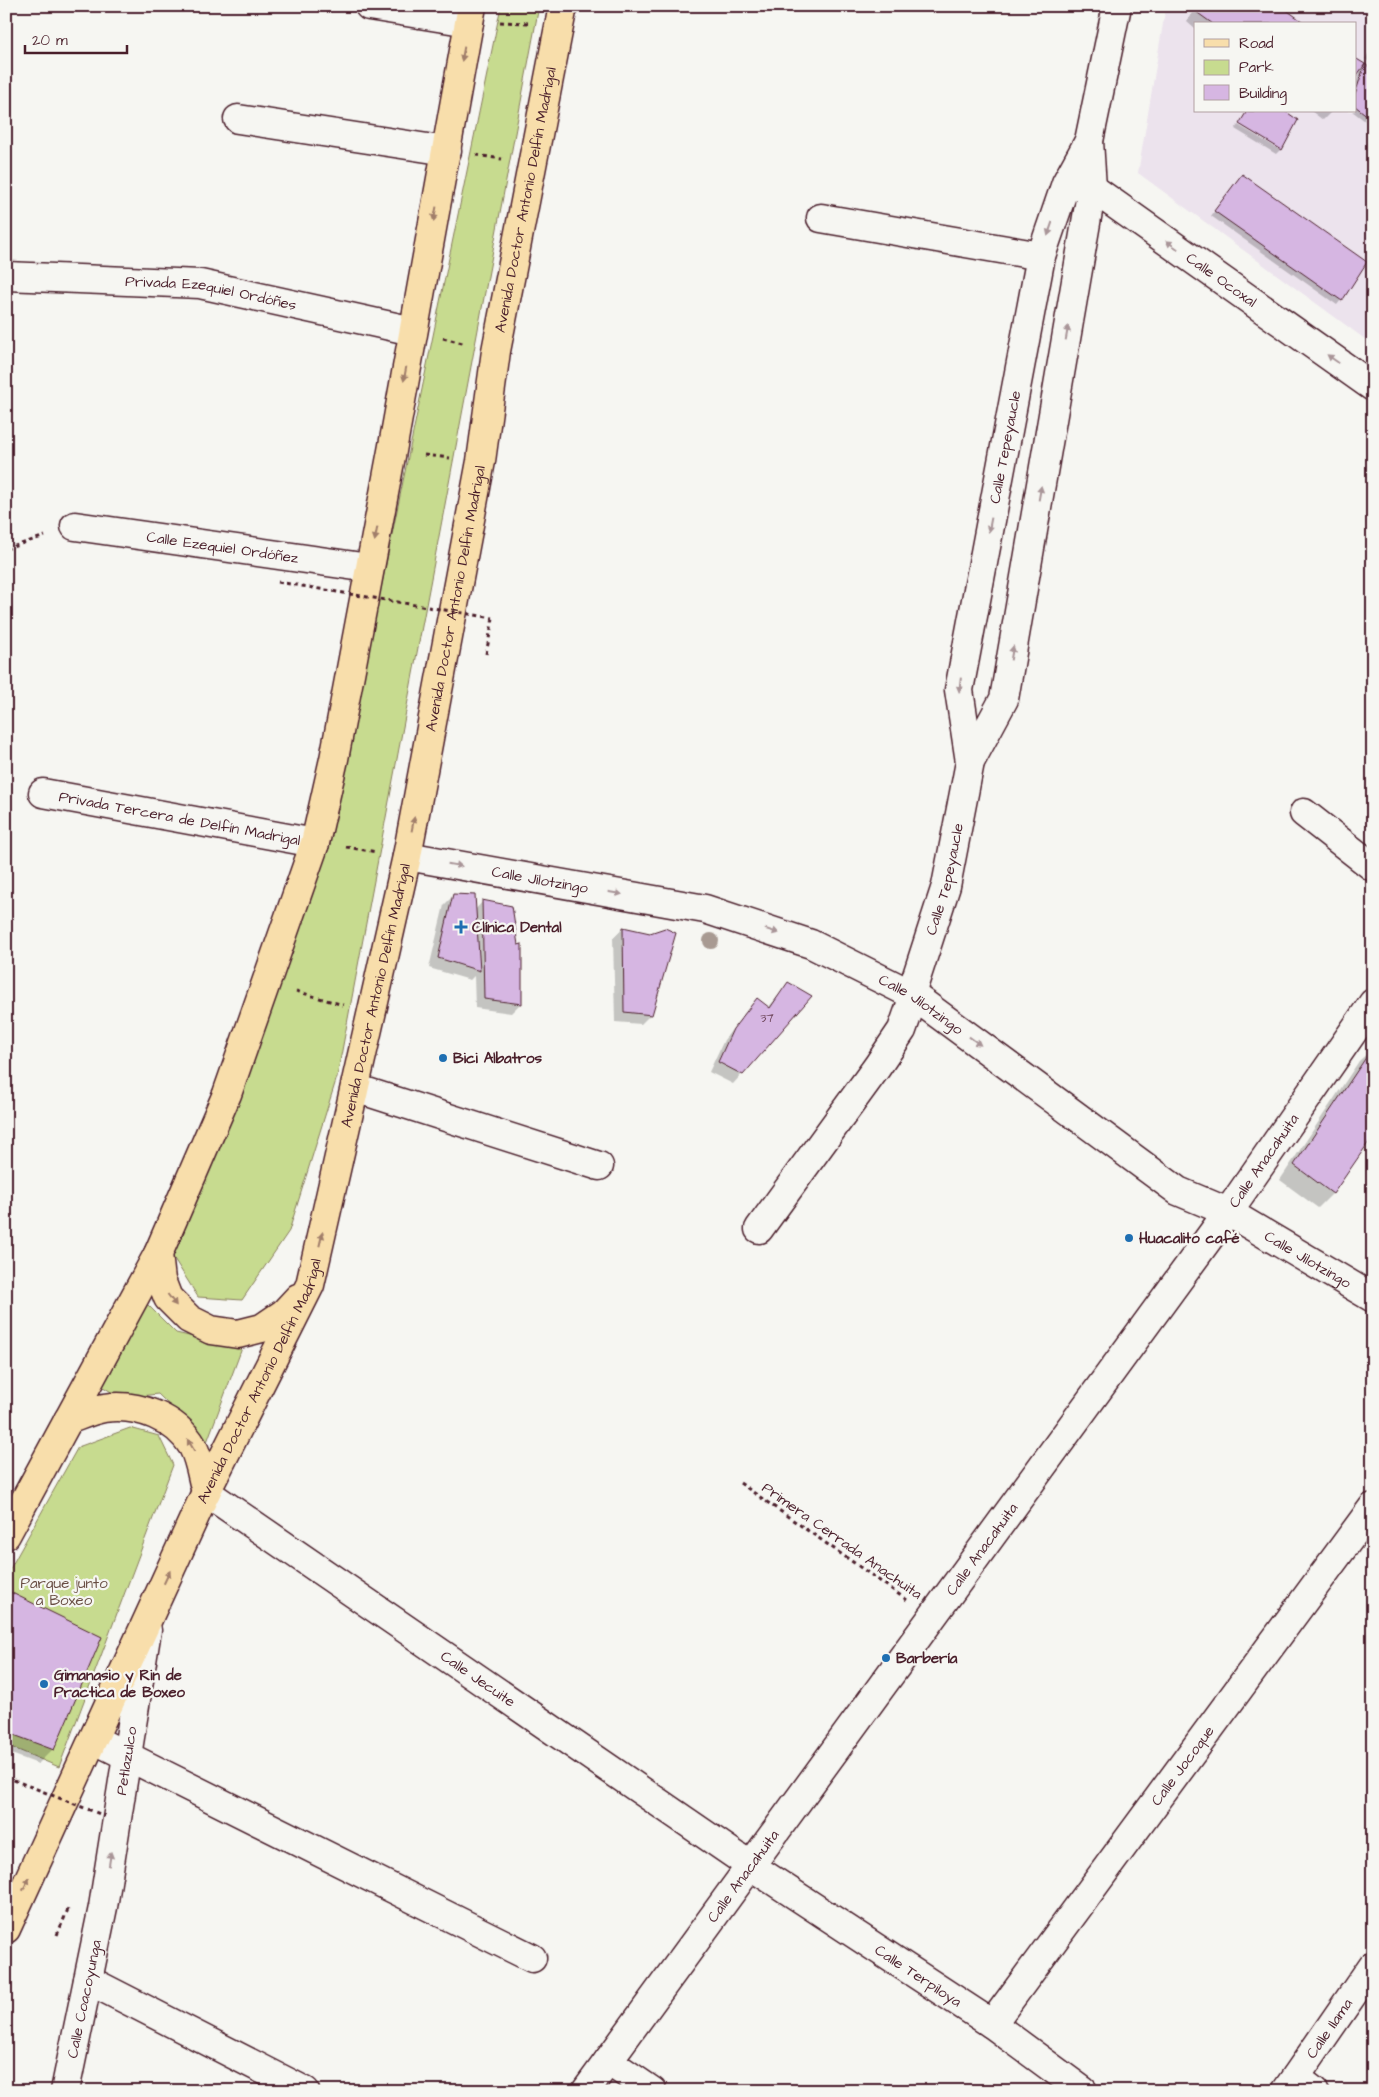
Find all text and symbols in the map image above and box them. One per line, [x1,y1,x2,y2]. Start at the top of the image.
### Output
scale bar [25,22,128,54]
legend [1194,22,1356,112]
text: 20 m [32,30,68,51]
text: Road [1239,33,1274,54]
one-way arrow [459,47,467,63]
text: Park [1239,57,1274,78]
street label: Avenida Doctor Antonio Delfín Madrigal [489,65,561,334]
text: Building [1239,83,1287,105]
one-way arrow [430,207,438,223]
one-way arrow [1046,222,1054,237]
one-way arrow [1165,240,1179,250]
street label: Calle Ocoxal [1182,247,1261,312]
street label: Privada Ezequiel Ordóñes [125,270,299,316]
one-way arrow [1064,325,1072,341]
one-way arrow [1326,354,1340,364]
one-way arrow [401,366,409,382]
street label: Calle Tepeyaucle [984,389,1026,505]
street label: Avenida Doctor Antonio Delfín Madrigal [420,464,490,733]
one-way arrow [1036,485,1044,501]
one-way arrow [986,518,994,533]
street label: Calle Ezequiel Ordóñez [145,526,300,568]
one-way arrow [372,526,380,541]
one-way arrow [1009,645,1017,661]
one-way arrow [956,677,964,693]
street label: Privada Tercera de Delfín Madrigal [57,786,302,851]
one-way arrow [409,816,417,832]
street label: Calle Tepeyaucle [920,821,968,938]
one-way arrow [447,861,463,869]
street label: Calle Jilotzingo [490,861,590,899]
street label: Avenida Doctor Antonio Delfín Madrigal [335,862,415,1130]
one-way arrow [607,890,623,898]
place label: Clínica Dental [472,917,562,938]
marker: Clínica Dental [454,920,468,934]
one-way arrow [765,928,780,935]
street label: Calle Jilotzingo [875,969,968,1040]
house number: 37 [760,1010,774,1027]
one-way arrow [968,1036,982,1046]
place label: Bici Albatros [453,1048,543,1069]
marker: Bici Albatros [437,1052,449,1064]
street label: Calle Anacahuita [1224,1109,1304,1212]
street label: Calle Jilotzingo [1261,1225,1356,1294]
place label: Huacalito café [1139,1228,1240,1249]
one-way arrow [317,1232,325,1247]
marker: Huacalito café [1123,1232,1135,1244]
street label: Avenida Doctor Antonio Delfín Madrigal [192,1257,326,1507]
one-way arrow [166,1293,177,1306]
one-way arrow [187,1438,195,1453]
street label: Primera Cerrada Anachuita [758,1478,927,1605]
street label: Calle Anacahuita [941,1498,1023,1600]
one-way arrow [163,1570,171,1584]
park label: Parque junto a Boxeo [20,1573,108,1611]
street label: Calle Jecuite [436,1646,520,1712]
place label: Barbería [896,1648,958,1669]
marker: Barbería [880,1652,892,1664]
place label: Gimanasio y Rin de Practica de Boxeo [54,1665,186,1703]
marker: Gimanasio y Rin de Practica de Boxeo [38,1678,50,1690]
street label: Calle Jocoque [1146,1721,1219,1810]
street label: Petlazulco [110,1724,142,1797]
street label: Calle Anacahuita [702,1825,784,1927]
one-way arrow [107,1850,115,1866]
one-way arrow [23,1877,31,1891]
street label: Calle Coacoyunga [62,1937,107,2060]
street label: Calle Terpiloya [871,1939,966,2012]
street label: Calle Ilama [1301,1994,1358,2063]

